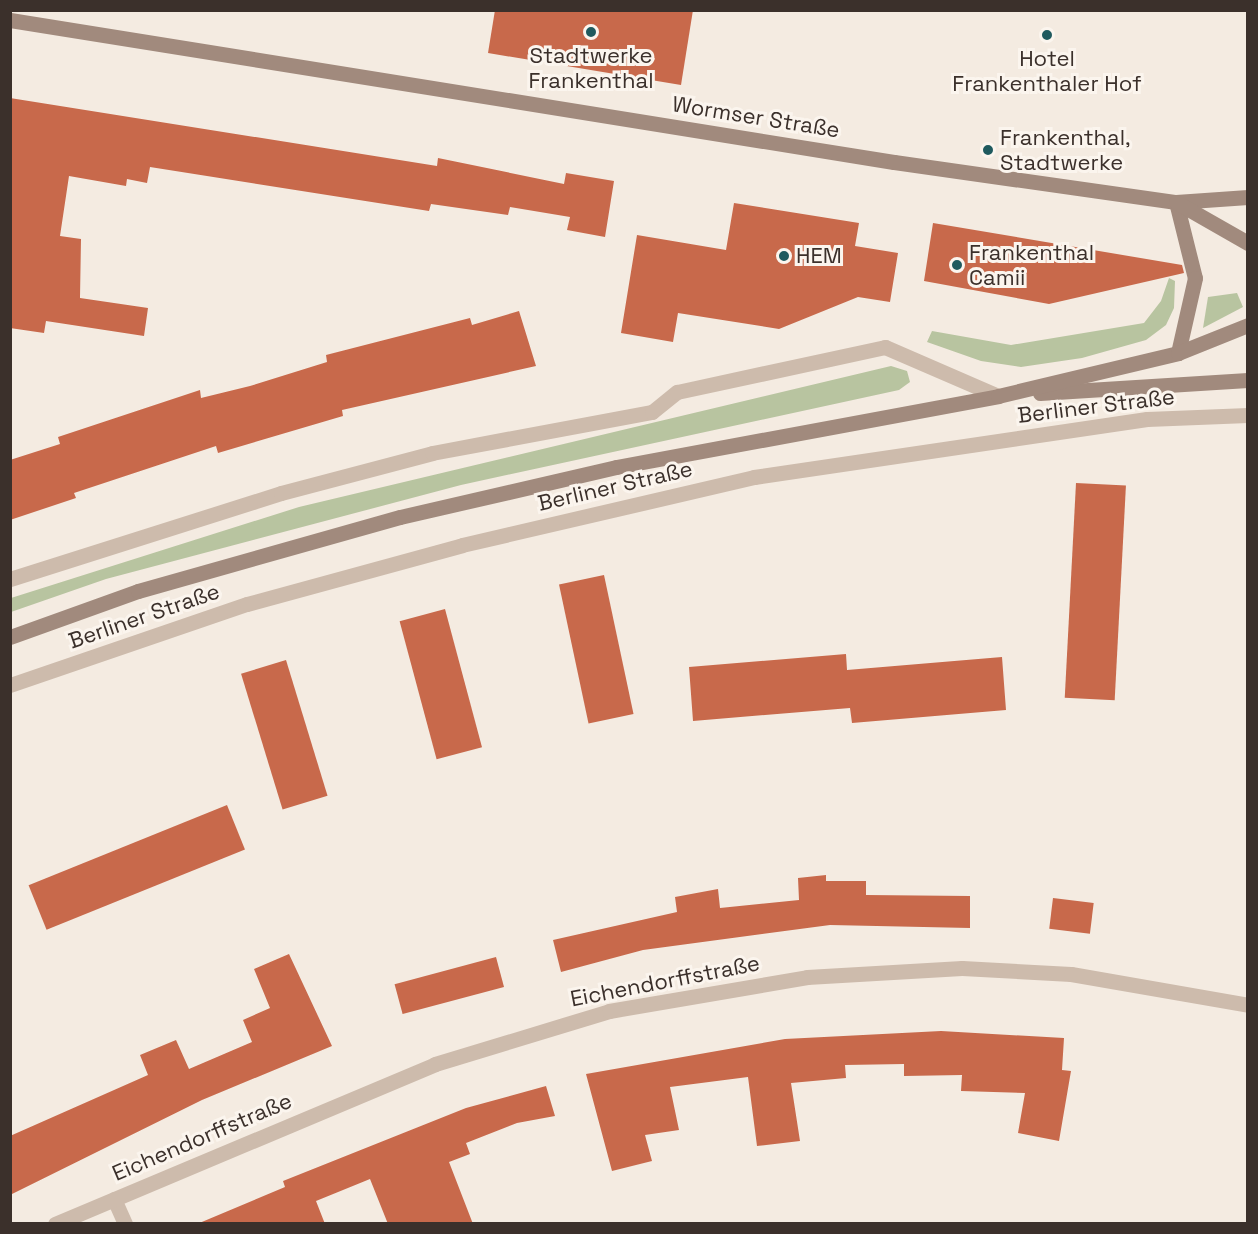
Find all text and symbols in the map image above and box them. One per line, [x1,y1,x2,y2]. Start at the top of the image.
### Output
marker: Stadtwerke Frankenthal [584,25,598,39]
marker: Hotel Frankenthaler Hof [1040,28,1054,42]
place label: Stadtwerke Frankenthal [528,42,654,94]
place label: Hotel Frankenthaler Hof [952,45,1142,96]
street label: Wormser Straße [670,91,842,143]
place label: Frankenthal, Stadtwerke [1000,124,1131,176]
marker: Frankenthal, Stadtwerke [981,143,995,157]
place label: Frankenthal Camii [969,239,1094,290]
place label: HEM [796,243,842,269]
marker: HEM [777,249,791,263]
marker: Frankenthal Camii [950,258,964,272]
street label: Berliner Straße [1016,383,1176,429]
street label: Berliner Straße [535,455,695,517]
street label: Berliner Straße [65,578,223,654]
street label: Eichendorffstraße [568,950,762,1012]
street label: Eichendorffstraße [108,1087,296,1187]

